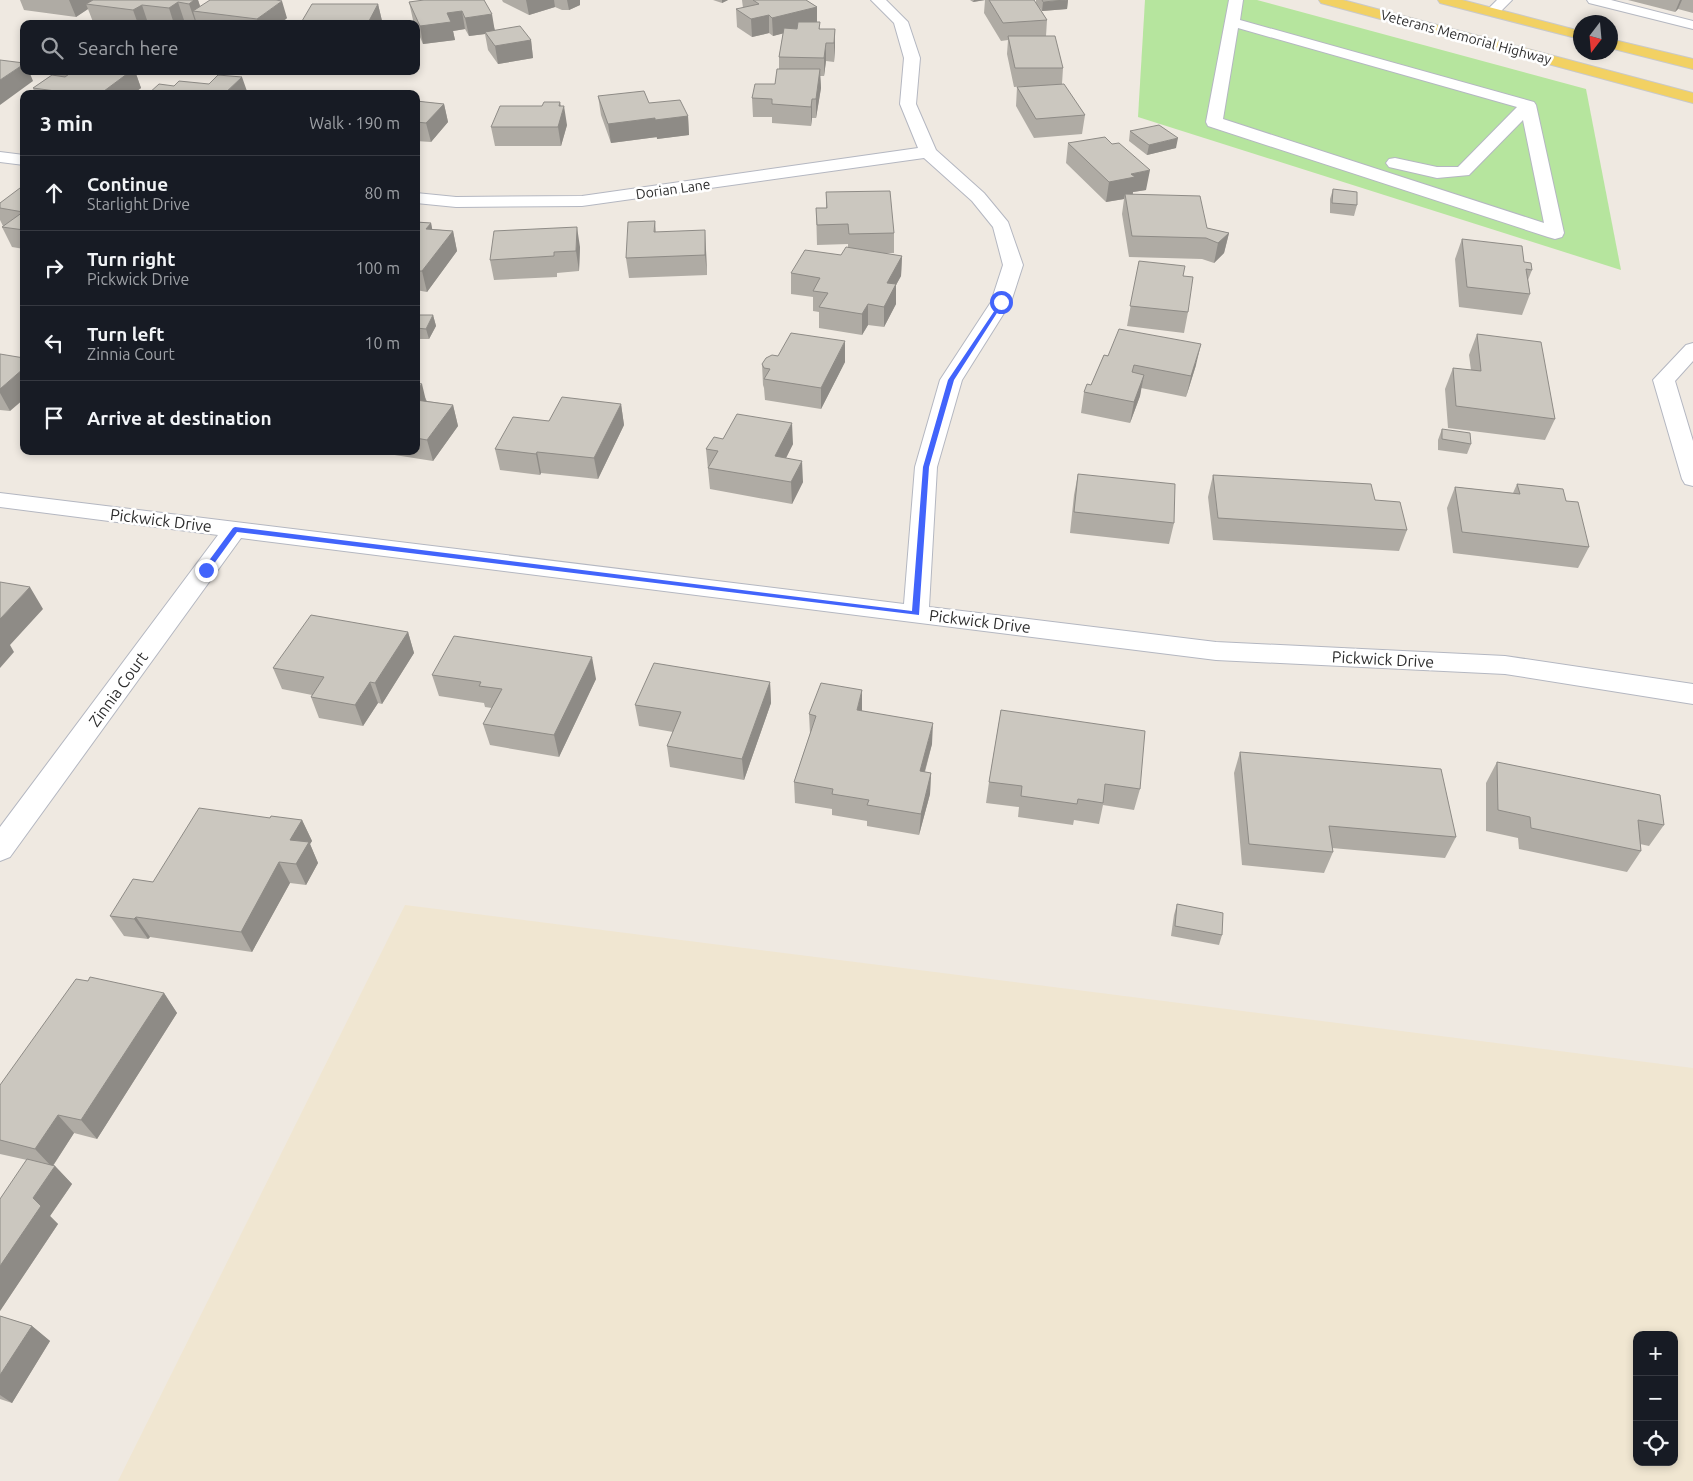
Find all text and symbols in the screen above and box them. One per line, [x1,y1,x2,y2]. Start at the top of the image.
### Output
street label: Veterans Memorial Highway [1379,6,1553,68]
north arrow [1573,15,1618,60]
search box [20,20,420,75]
icon: search [38,34,66,62]
text: Search here [78,37,178,59]
text: 3 min [40,111,93,135]
text: Walk · 190 m [309,114,400,132]
text: Continue [87,173,168,195]
street label: Dorian Lane [635,176,711,202]
icon: ahead [40,179,68,207]
text: 80 m [364,184,400,202]
text: Starlight Drive [87,195,190,213]
text: Turn right [87,248,175,270]
icon: right [40,254,68,282]
text: 100 m [355,259,400,277]
text: Pickwick Drive [87,270,189,288]
route start [990,291,1013,314]
text: Turn left [87,323,165,345]
icon: left [40,329,68,357]
text: 10 m [364,334,400,352]
text: Zinnia Court [87,345,175,363]
icon: arrive [40,404,68,432]
text: Arrive at destination [87,407,272,429]
street label: Pickwick Drive [109,505,213,535]
route end [195,559,218,582]
street label: Pickwick Drive [928,606,1032,636]
street label: Pickwick Drive [1331,647,1435,671]
street label: Zinnia Court [85,648,151,730]
map controls [1633,1331,1678,1466]
button: + [1633,1331,1678,1376]
button: − [1633,1376,1678,1421]
button: locate [1633,1421,1678,1466]

